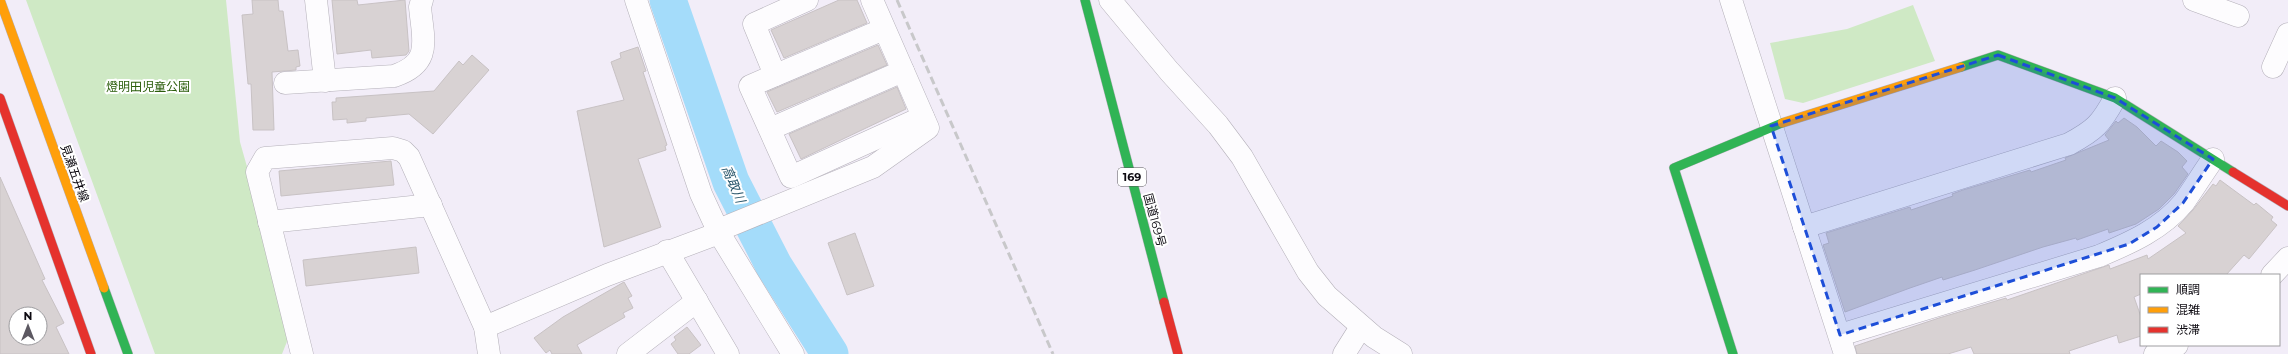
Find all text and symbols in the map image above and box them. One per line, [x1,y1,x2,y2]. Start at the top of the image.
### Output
park label: 燈明田児童公園 [106,79,190,94]
street label: 見瀬五井線 [58,142,92,204]
water label: 高取川 [719,163,750,207]
road number: 169 [1118,168,1146,186]
street label: 国道169号 [1141,192,1169,248]
legend [2140,274,2280,346]
text: 順調 [2176,282,2200,297]
text: 混雑 [2176,302,2200,317]
north arrow [8,306,48,346]
text: N [24,309,32,323]
text: 渋滞 [2176,322,2200,337]

